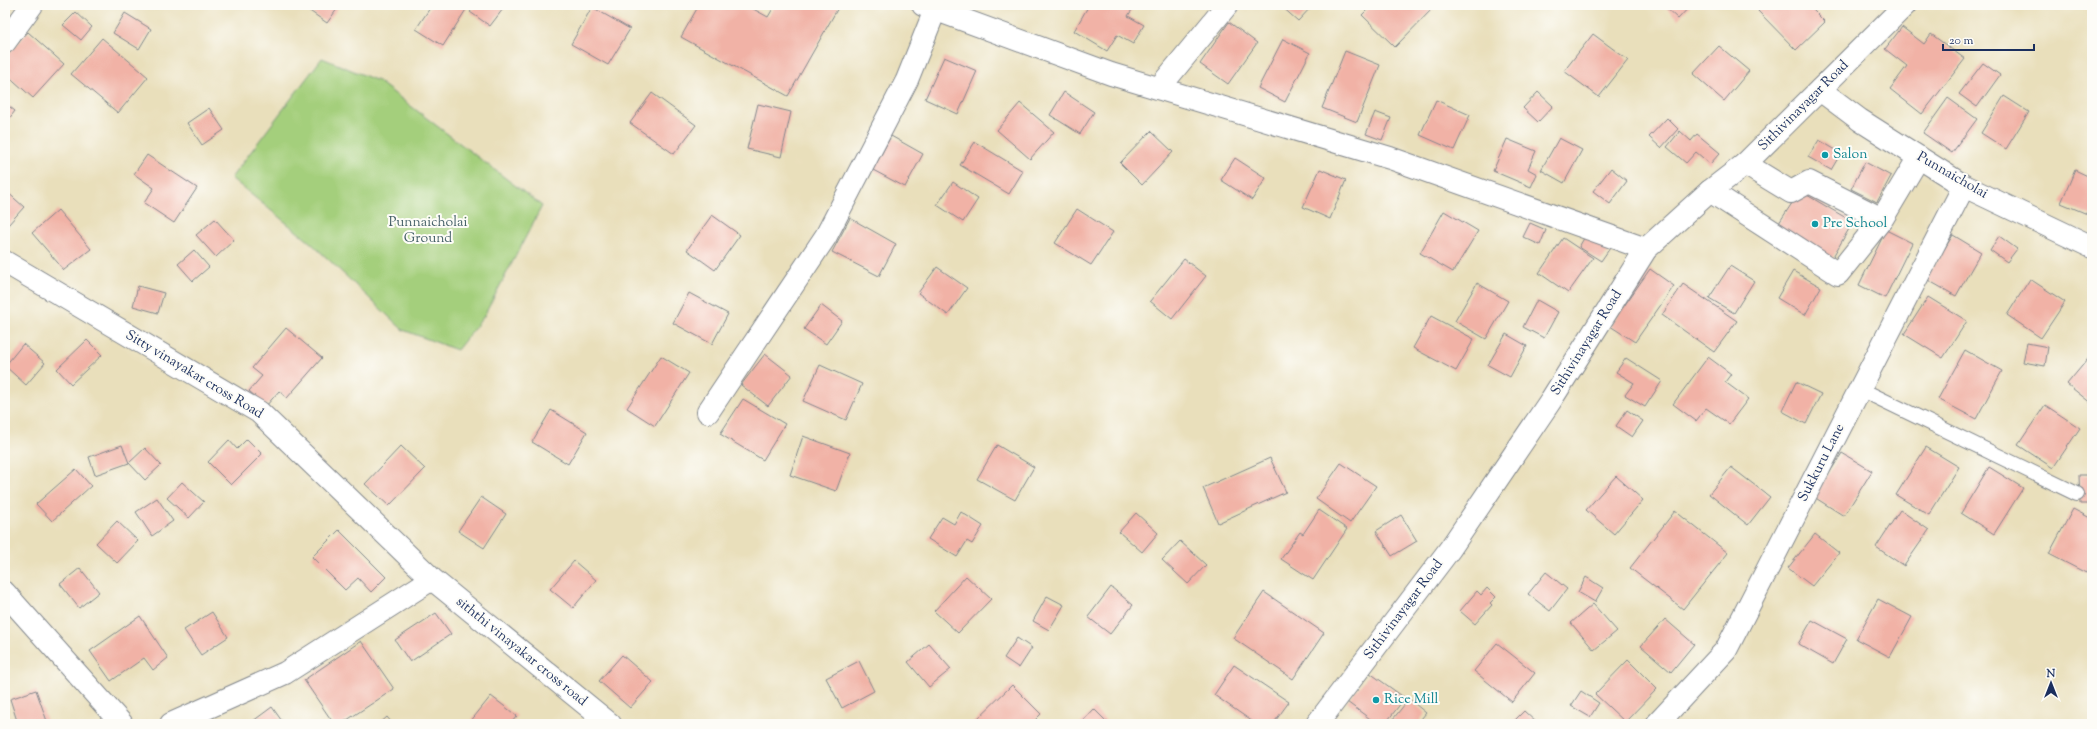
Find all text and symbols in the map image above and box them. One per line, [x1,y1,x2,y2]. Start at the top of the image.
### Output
scale bar [1943,26,2034,52]
text: 20 m [1949,32,1974,50]
street label: Sithivinayagar Road [1754,56,1854,156]
place label: Salon [1833,145,1868,165]
street label: Punnaicholai [1913,148,1991,204]
marker: Salon [1820,150,1830,160]
park label: Punnaicholai Ground [389,213,467,249]
place label: Pre School [1823,214,1887,234]
marker: Pre School [1810,219,1820,229]
street label: Sithivinayagar Road [1546,286,1628,400]
street label: Sitty vinayakar cross Road [121,326,267,424]
street label: Sukkuru Lane [1794,420,1850,506]
street label: Sithivinayagar Road [1360,556,1448,664]
street label: siththi vinayakar cross road [451,593,591,711]
north arrow [2031,663,2071,703]
text: N [2046,666,2056,682]
place label: Rice Mill [1384,690,1439,710]
marker: Rice Mill [1371,695,1381,705]

